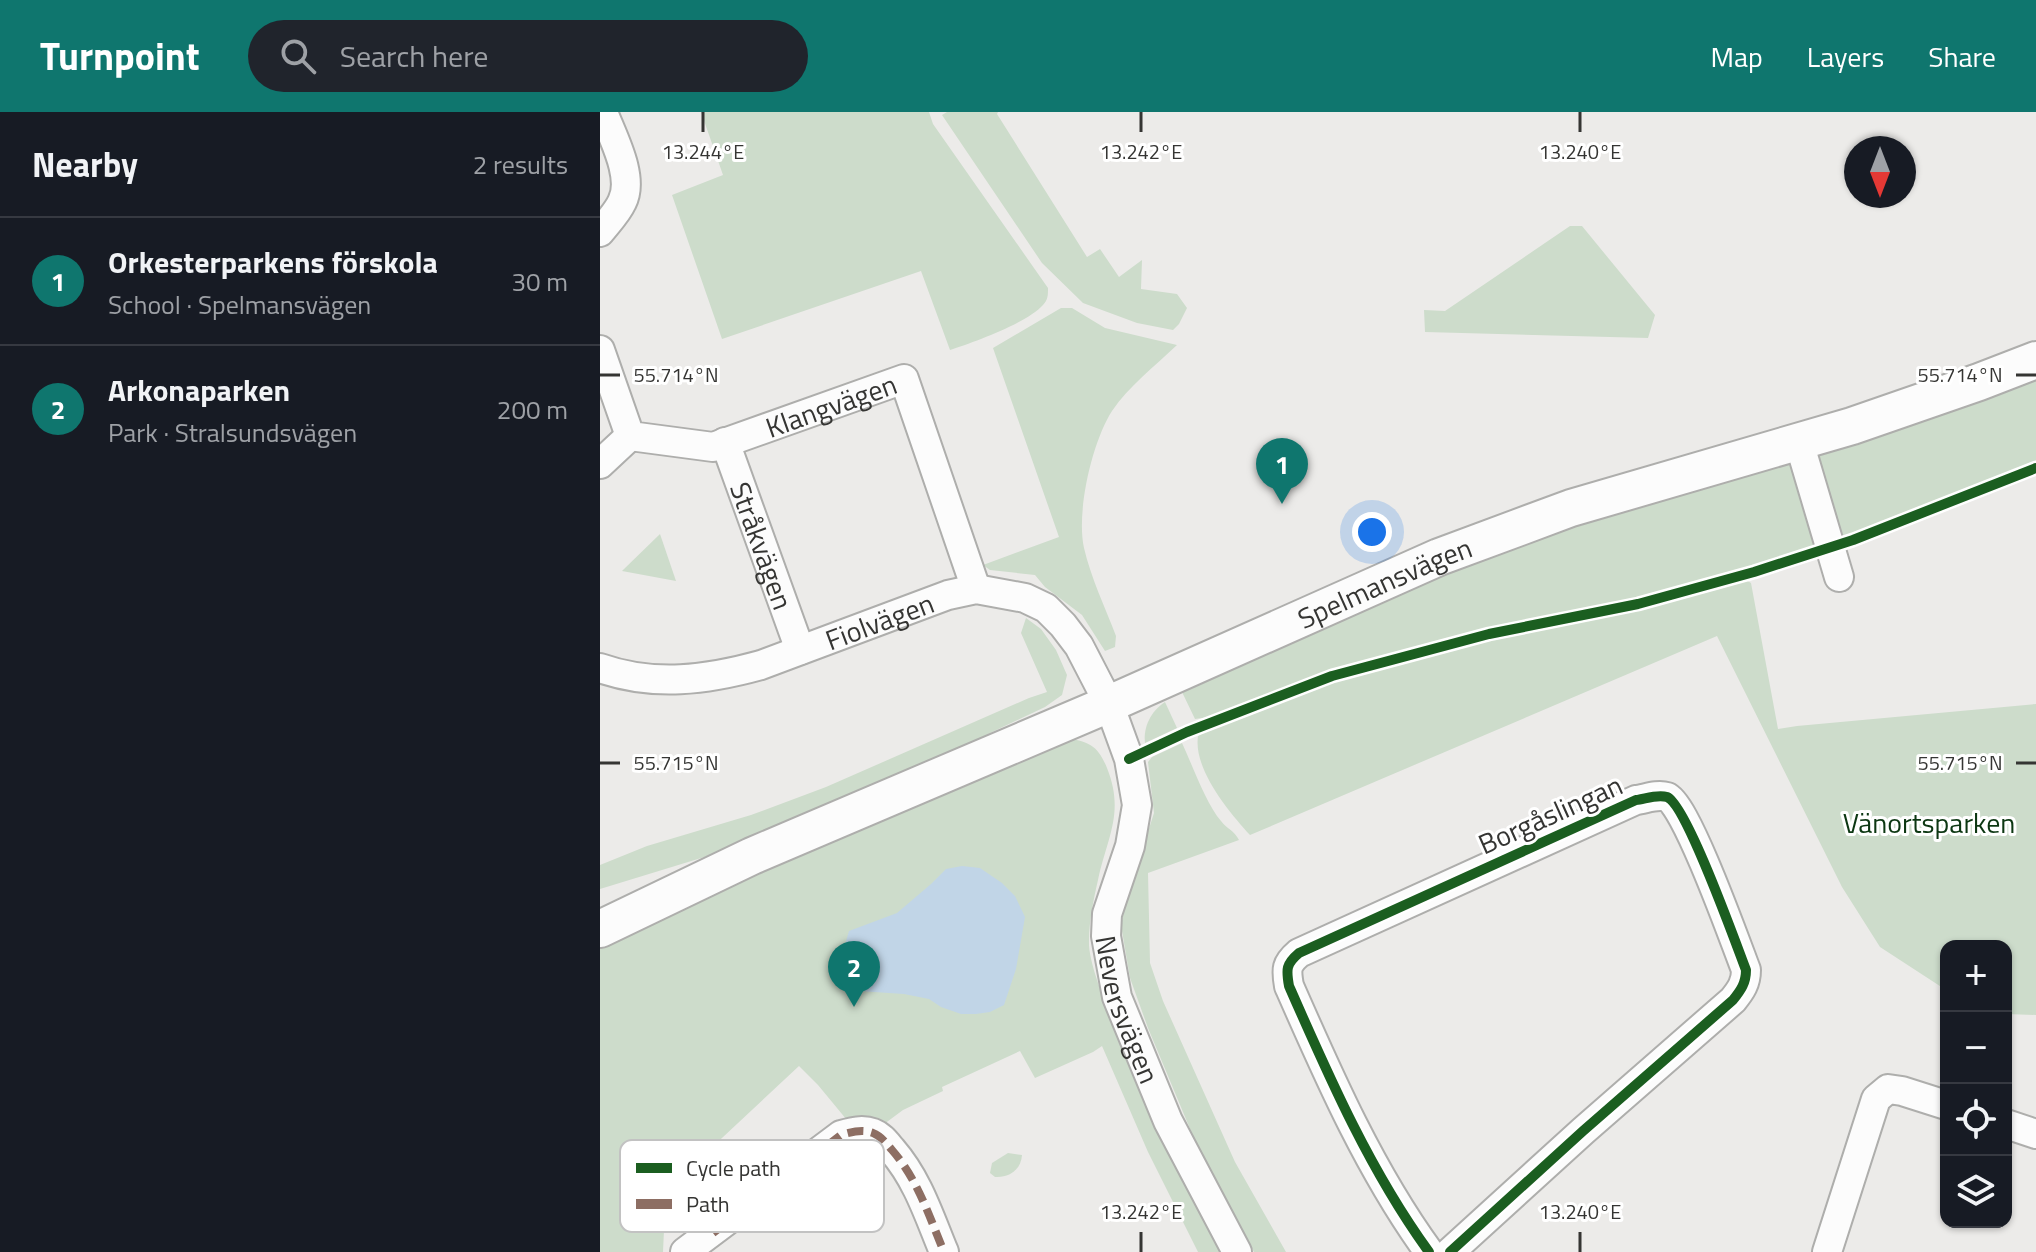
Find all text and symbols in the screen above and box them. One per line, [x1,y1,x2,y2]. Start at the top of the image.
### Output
search box [248,20,808,92]
text: Turnpoint [40,27,200,85]
text: Search here [340,33,488,79]
icon: search [276,34,320,78]
text: Map [1710,35,1763,78]
text: Layers [1807,35,1884,78]
text: Share [1928,35,1996,78]
text: 13.244°E [662,136,744,167]
text: 13.242°E [1100,136,1182,167]
text: 13.240°E [1539,136,1621,167]
north arrow [1844,136,1916,208]
text: Nearby [32,138,138,190]
text: 2 results [473,145,568,184]
text: Orkesterparkens förskola [108,239,438,285]
text: 1 [51,262,65,301]
text: 30 m [511,262,568,301]
text: School · Spelmansvägen [108,285,371,324]
text: 55.714°N [633,359,719,390]
text: 55.714°N [1917,359,2003,390]
street label: Klangvägen [759,362,903,448]
text: Arkonaparken [108,367,290,413]
text: 2 [51,390,65,429]
text: 200 m [497,390,568,429]
text: Park · Stralsundsvägen [108,413,357,452]
pin: 1 [1256,438,1308,504]
street label: Stråkvägen [720,476,805,615]
your location [1352,512,1392,552]
street label: Spelmansvägen [1290,525,1478,639]
street label: Fiolvägen [819,581,940,661]
text: 55.715°N [633,747,719,778]
text: 55.715°N [1917,747,2003,778]
street label: Borgåslingan [1471,763,1629,865]
park label: Vänortsparken [1843,801,2015,844]
street label: Neversvägen [1085,932,1172,1090]
map controls [1940,940,2012,1228]
button: + [1940,940,2012,1012]
pin: 2 [828,941,880,1007]
button: − [1940,1012,2012,1084]
button: locate [1940,1084,2012,1156]
legend [620,1140,884,1232]
text: Cycle path [686,1151,781,1185]
button: layers [1940,1156,2012,1228]
text: Path [686,1187,730,1221]
text: 13.242°E [1100,1196,1182,1227]
text: 13.240°E [1539,1196,1621,1227]

